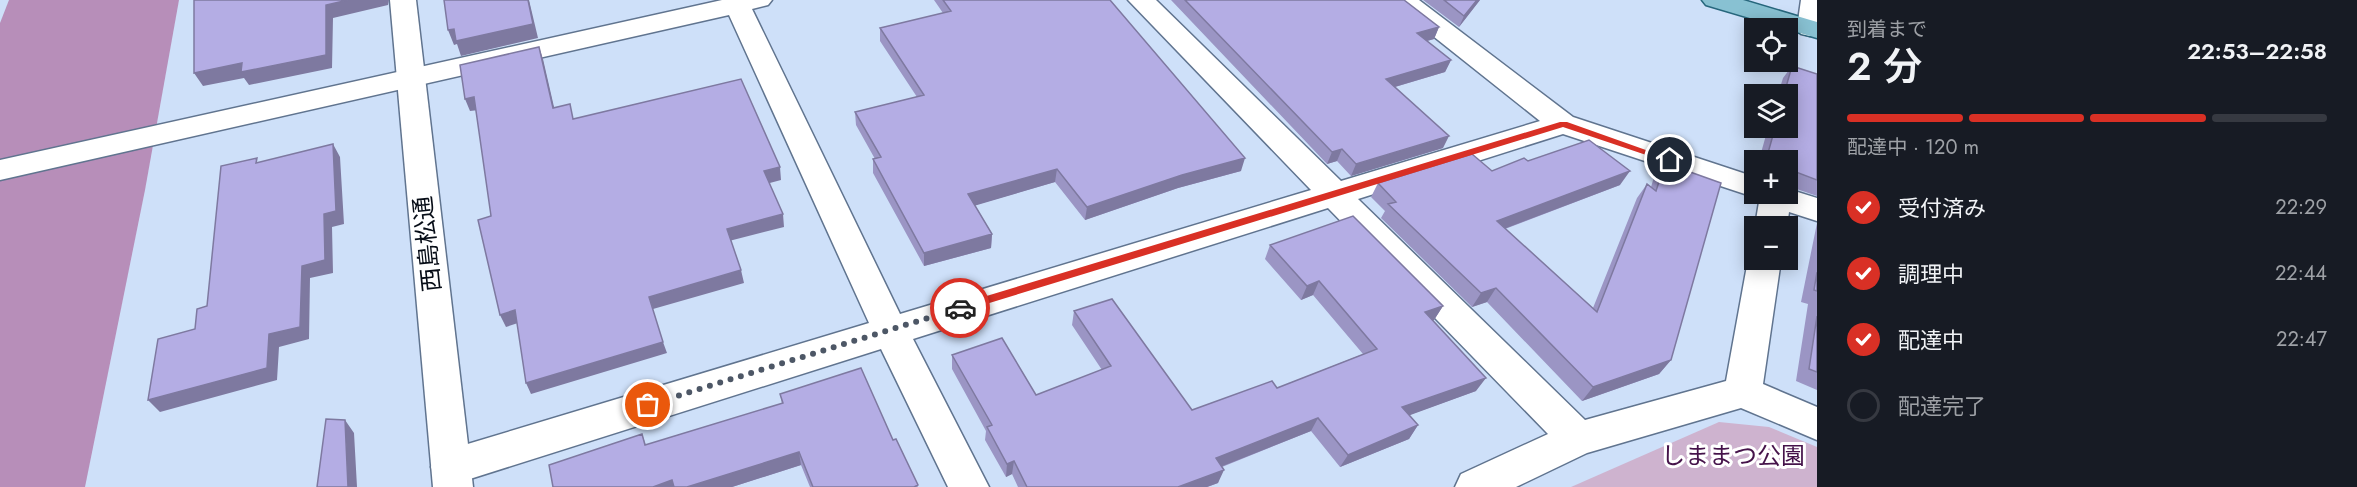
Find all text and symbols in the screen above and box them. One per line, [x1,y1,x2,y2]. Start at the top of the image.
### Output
text: 到着まで [1847,15,1927,44]
map controls [1744,18,1798,270]
button: locate [1744,18,1798,72]
text: 22:53–22:58 [2187,35,2327,67]
text: 2 分 [1847,38,1922,95]
button: layers [1744,84,1798,138]
text: 配達中 · 120 m [1847,133,1979,162]
pin [1644,134,1695,185]
icon: home [1653,143,1686,176]
button: + [1744,150,1798,204]
icon: check [1847,191,1880,224]
text: 受付済み [1898,192,1986,224]
text: 22:29 [2275,193,2327,222]
street label: 西島松通 [405,194,449,294]
button: − [1744,216,1798,270]
icon: check [1847,257,1880,290]
text: 調理中 [1898,258,1964,290]
text: 22:44 [2275,259,2327,288]
courier [930,278,990,338]
icon: car [944,292,977,325]
icon: check [1847,323,1880,356]
text: 配達中 [1898,324,1964,356]
text: 22:47 [2276,325,2327,354]
pin [622,379,673,430]
icon: bag [631,388,664,421]
text: 配達完了 [1898,390,1986,422]
park label: しままつ公園 [1661,438,1805,473]

